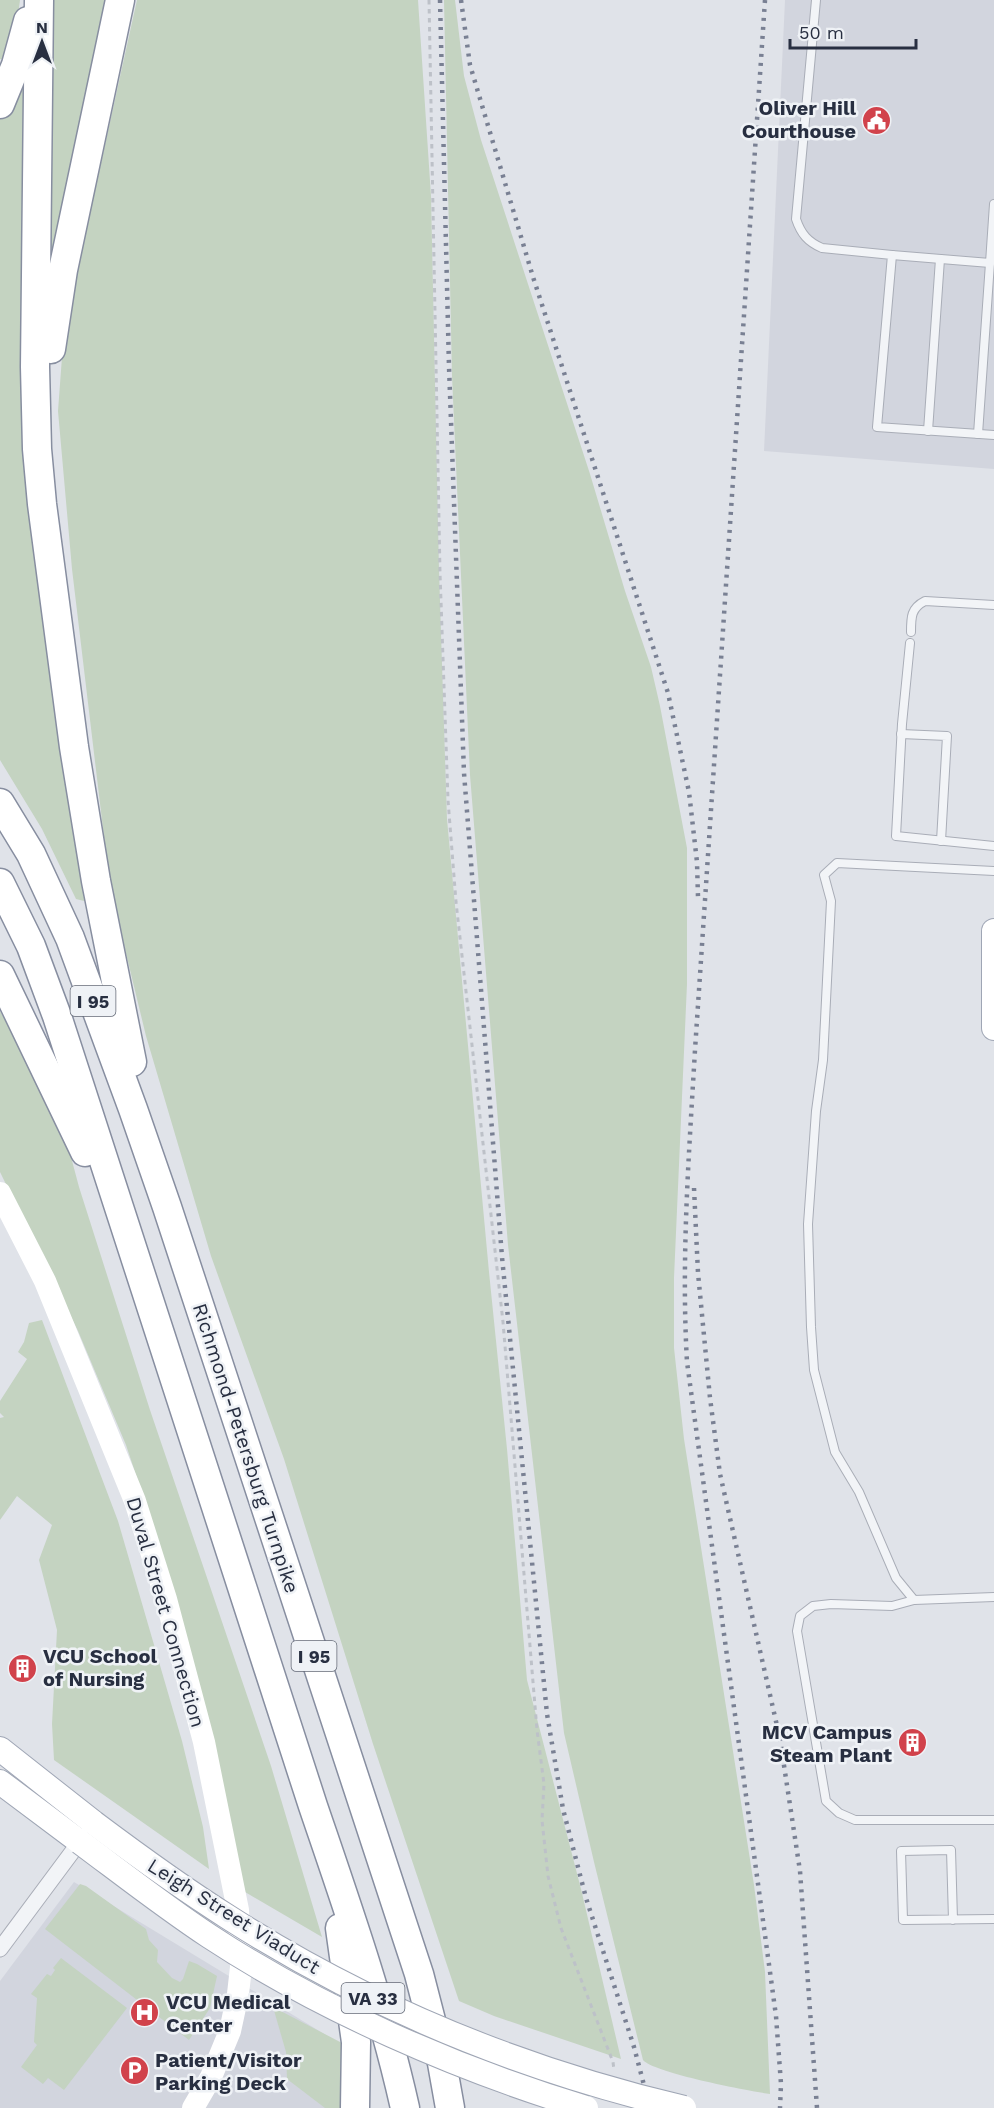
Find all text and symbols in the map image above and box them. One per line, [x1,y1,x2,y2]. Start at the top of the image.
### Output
north arrow [12,12,72,72]
scale bar [790,12,916,50]
text: N [36,18,48,37]
text: 50 m [799,22,844,43]
place label: Oliver Hill Courthouse [742,96,856,143]
public building icon: Oliver Hill Courthouse [861,104,893,136]
road number: I 95 [70,986,116,1016]
street label: Richmond-Petersburg Turnpike [188,1300,304,1596]
street label: Duval Street Connection [122,1494,210,1730]
road number: I 95 [292,1641,336,1671]
place label: VCU School of Nursing [43,1644,157,1691]
building icon: VCU School of Nursing [6,1652,38,1684]
place label: MCV Campus Steam Plant [762,1720,892,1767]
building icon: MCV Campus Steam Plant [897,1727,929,1759]
street label: Leigh Street Viaduct [143,1853,325,1979]
road number: VA 33 [342,1983,404,2013]
place label: VCU Medical Center [166,1990,291,2037]
hospital icon: VCU Medical Center [129,1997,161,2029]
place label: Patient/Visitor Parking Deck [155,2048,302,2095]
parking icon: Patient/Visitor Parking Deck [118,2055,150,2087]

